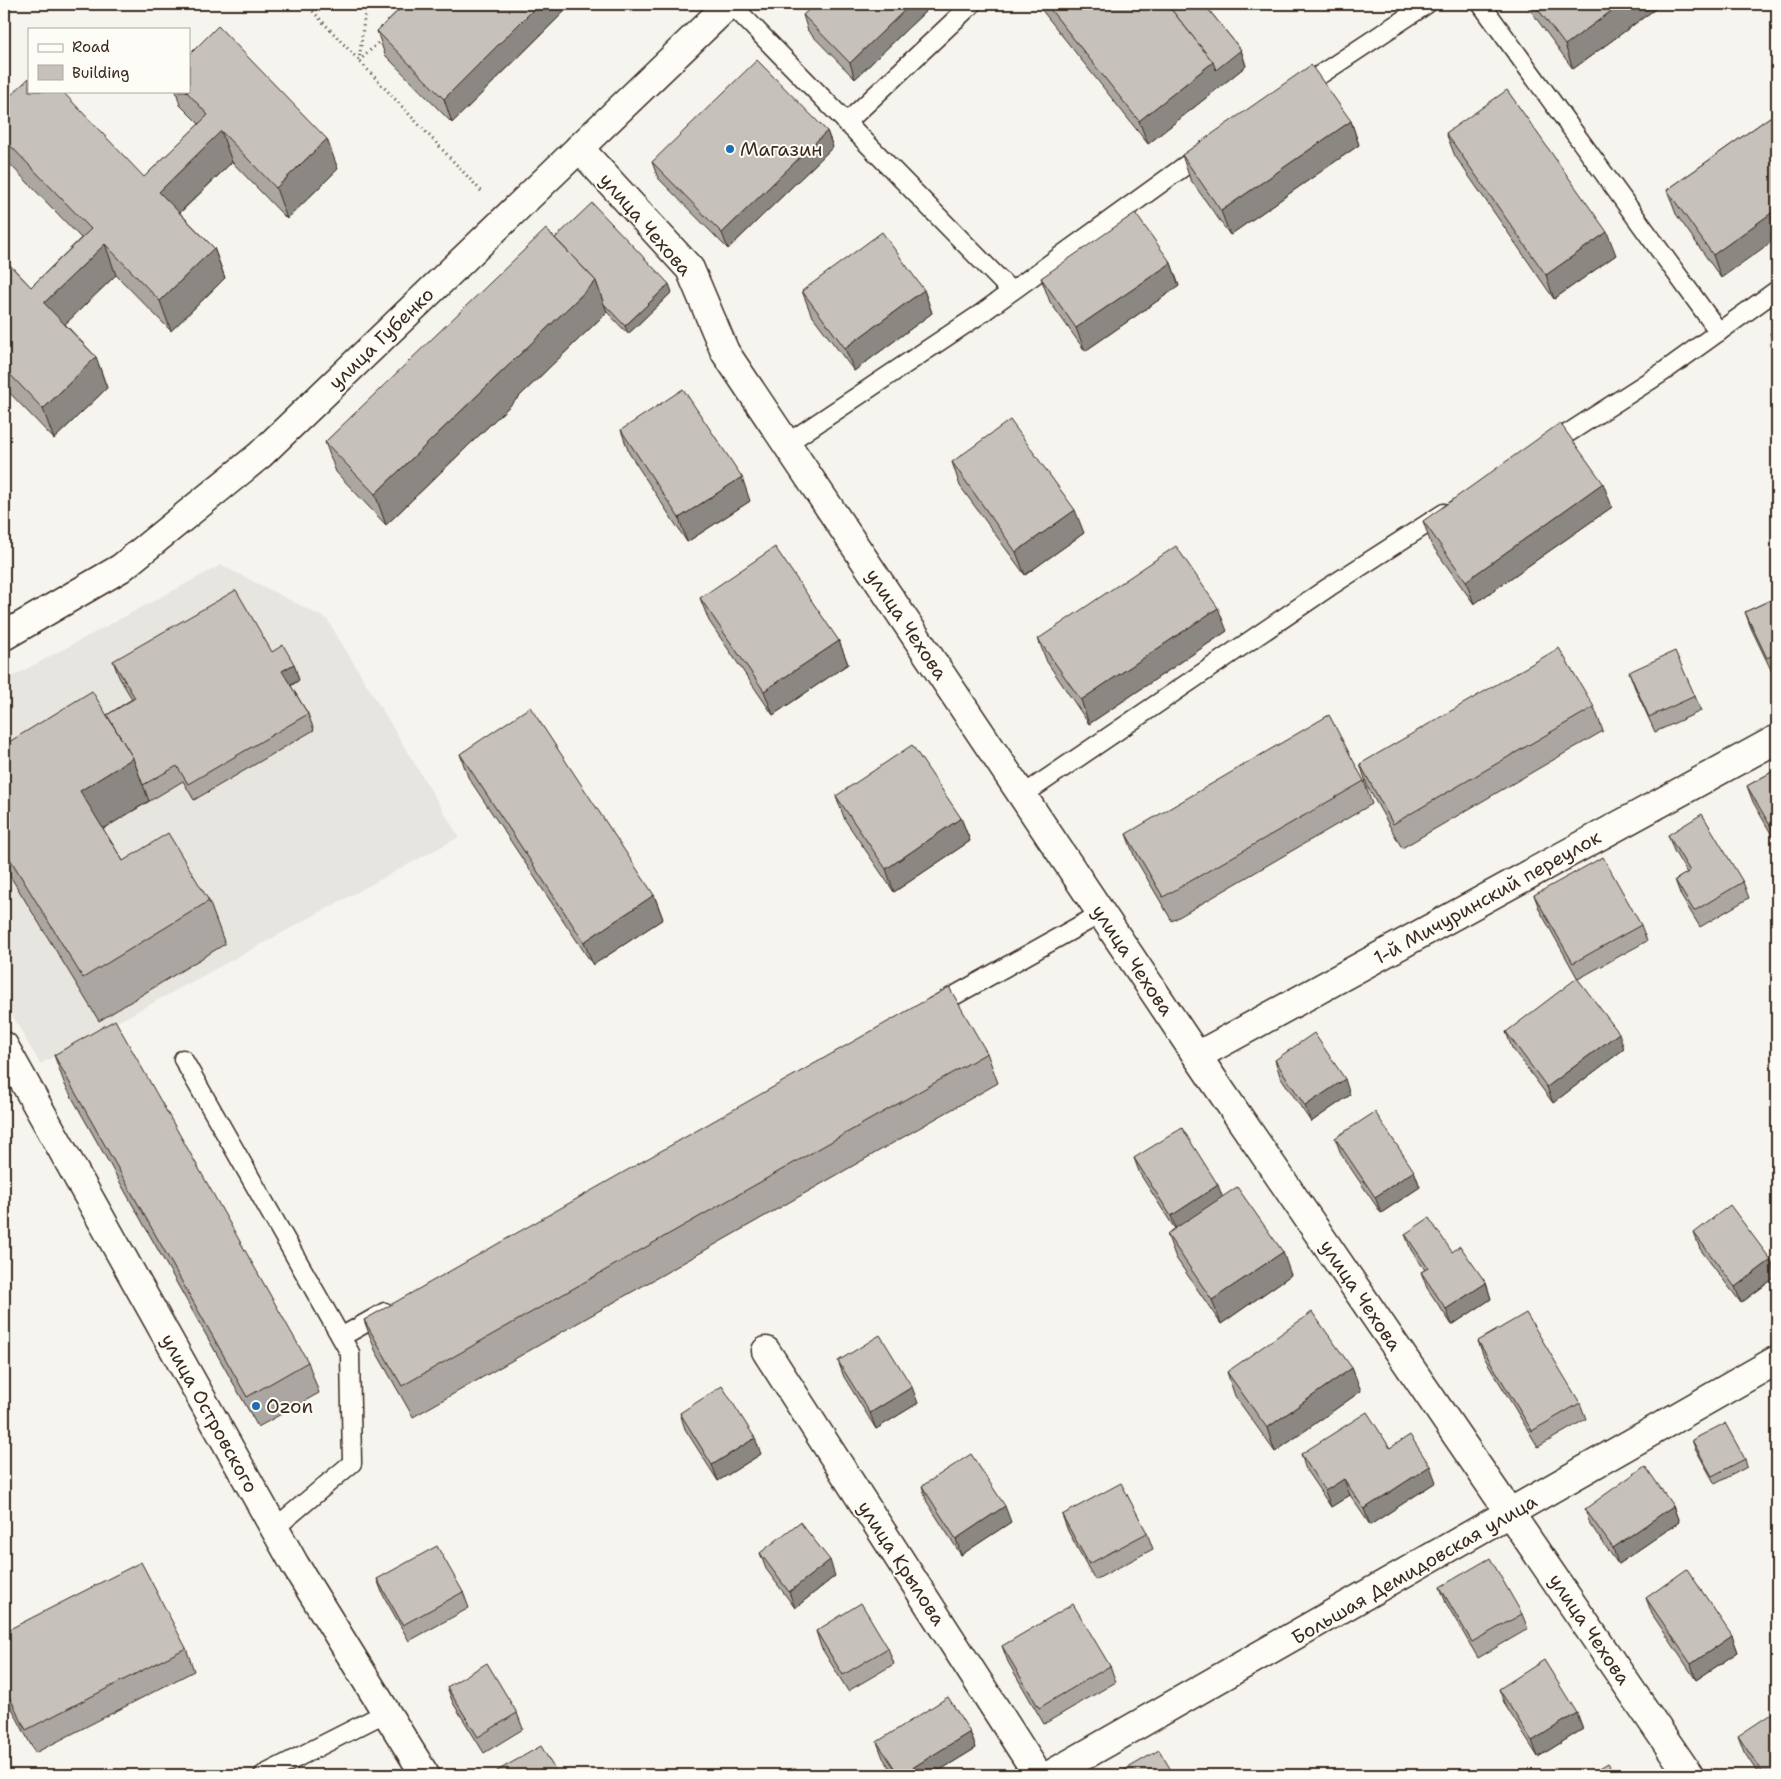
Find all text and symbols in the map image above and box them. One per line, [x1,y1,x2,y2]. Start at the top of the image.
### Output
legend [28,28,190,92]
text: Road [72,37,110,57]
text: Building [72,63,129,83]
place label: Магазин [740,137,822,162]
marker: Магазин [724,143,736,155]
street label: улица Чехова [594,167,697,281]
street label: улица Губенко [323,282,439,395]
street label: улица Чехова [860,564,953,685]
street label: 1-й Мичуринский переулок [1369,825,1605,970]
street label: улица Чехова [1086,900,1179,1021]
street label: улица Чехова [1314,1235,1407,1356]
street label: улица Островского [155,1329,264,1497]
place label: Ozon [266,1394,313,1419]
marker: Ozon [250,1400,262,1412]
street label: Большая Демидовская улица [1287,1489,1542,1650]
street label: улица Крылова [852,1496,951,1630]
street label: улица Чехова [1543,1569,1636,1690]

